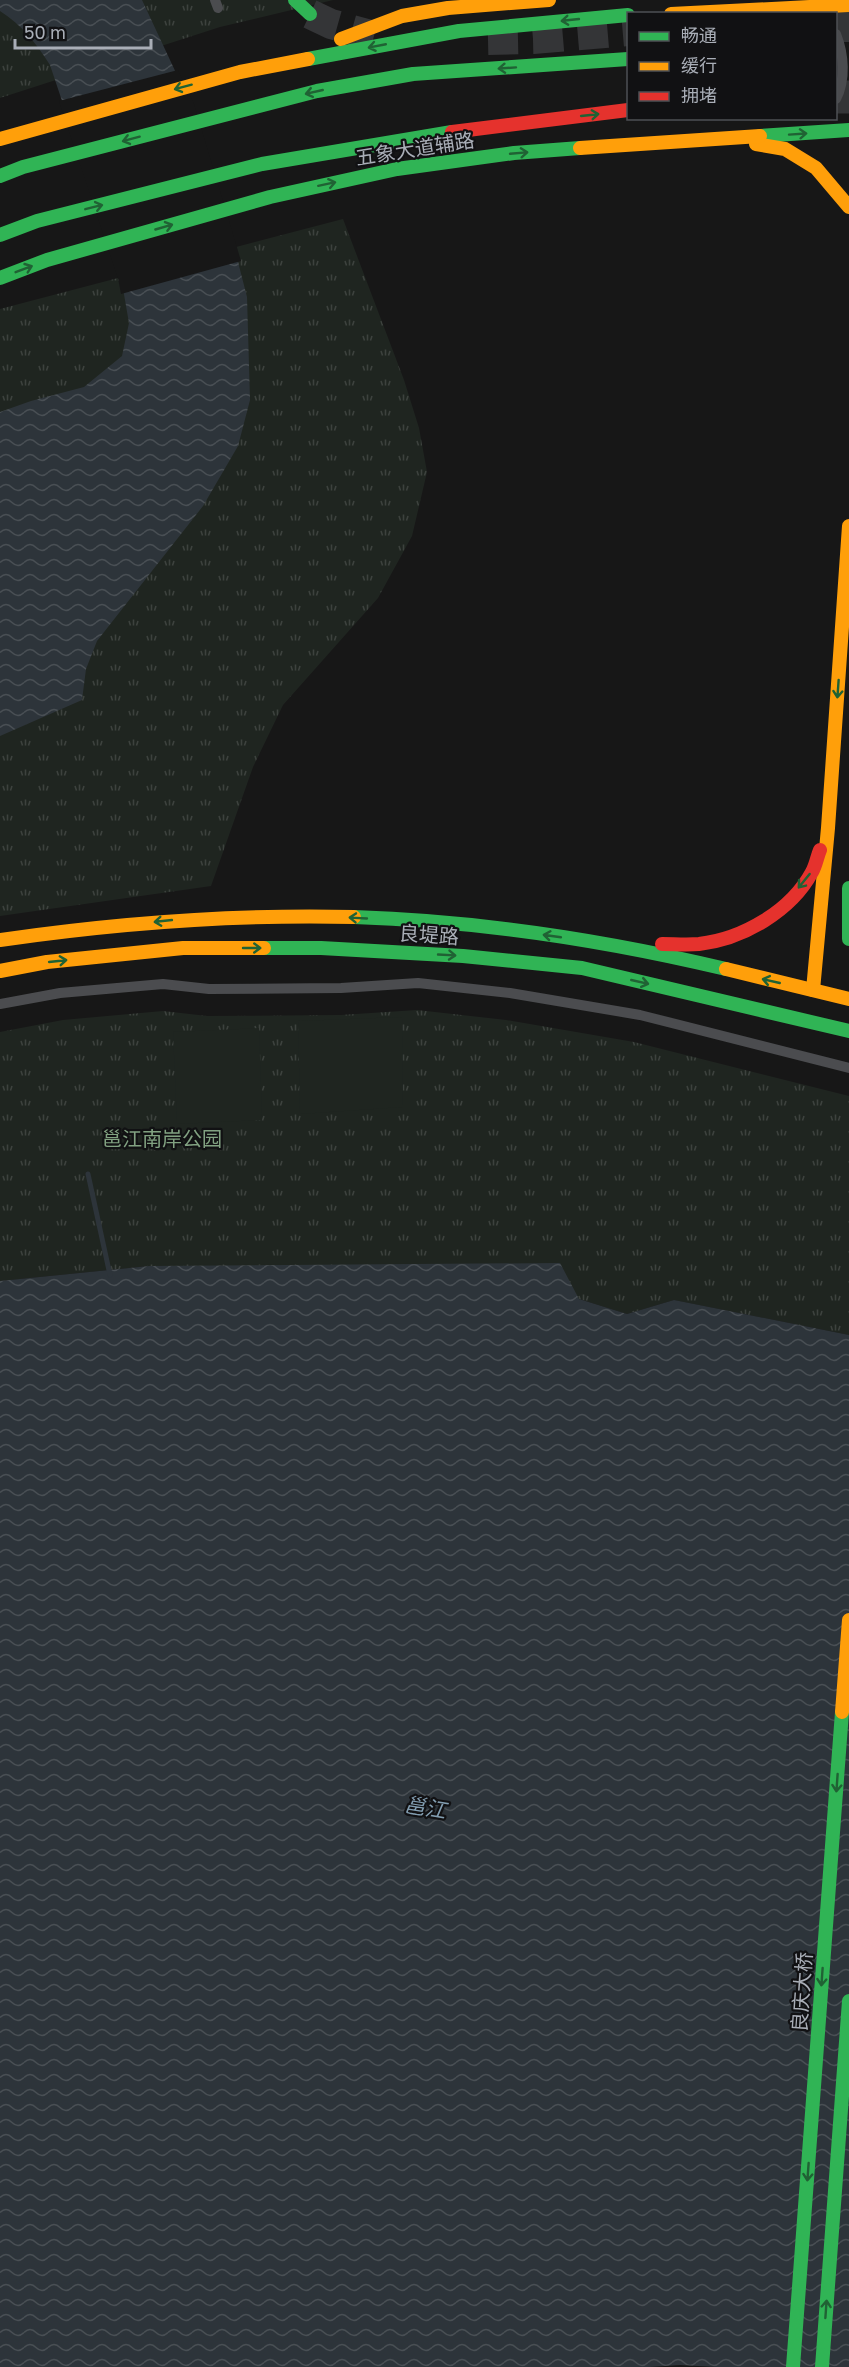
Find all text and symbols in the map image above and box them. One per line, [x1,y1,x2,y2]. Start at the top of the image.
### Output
scale bar [15,12,152,50]
legend [627,12,837,120]
one-way arrow [561,14,581,25]
text: 50 m [24,21,66,43]
text: 畅通 [681,24,717,46]
one-way arrow [368,41,387,52]
text: 缓行 [681,54,717,76]
one-way arrow [498,62,518,73]
one-way arrow [174,82,193,94]
text: 拥堵 [681,84,717,106]
one-way arrow [305,87,324,99]
one-way arrow [579,109,599,120]
street label: 五象大道辅路 [354,127,476,169]
one-way arrow [787,128,807,139]
one-way arrow [122,133,141,145]
one-way arrow [509,147,529,158]
one-way arrow [317,178,336,190]
one-way arrow [84,200,103,212]
one-way arrow [154,220,173,232]
one-way arrow [14,262,32,273]
one-way arrow [832,678,843,698]
one-way arrow [798,873,811,889]
one-way arrow [348,913,368,924]
one-way arrow [153,916,173,927]
street label: 良堤路 [398,920,460,948]
one-way arrow [542,931,562,942]
one-way arrow [241,942,261,954]
one-way arrow [436,950,456,961]
one-way arrow [47,955,67,966]
one-way arrow [762,975,782,986]
one-way arrow [630,976,649,988]
park label: 邕江南岸公园 [102,1126,222,1150]
one-way arrow [831,1772,842,1792]
water label: 邕江 [402,1791,450,1823]
street label: 良庆大桥 [786,1951,816,2033]
one-way arrow [816,1967,827,1987]
one-way arrow [802,2161,813,2181]
one-way arrow [821,2299,832,2319]

